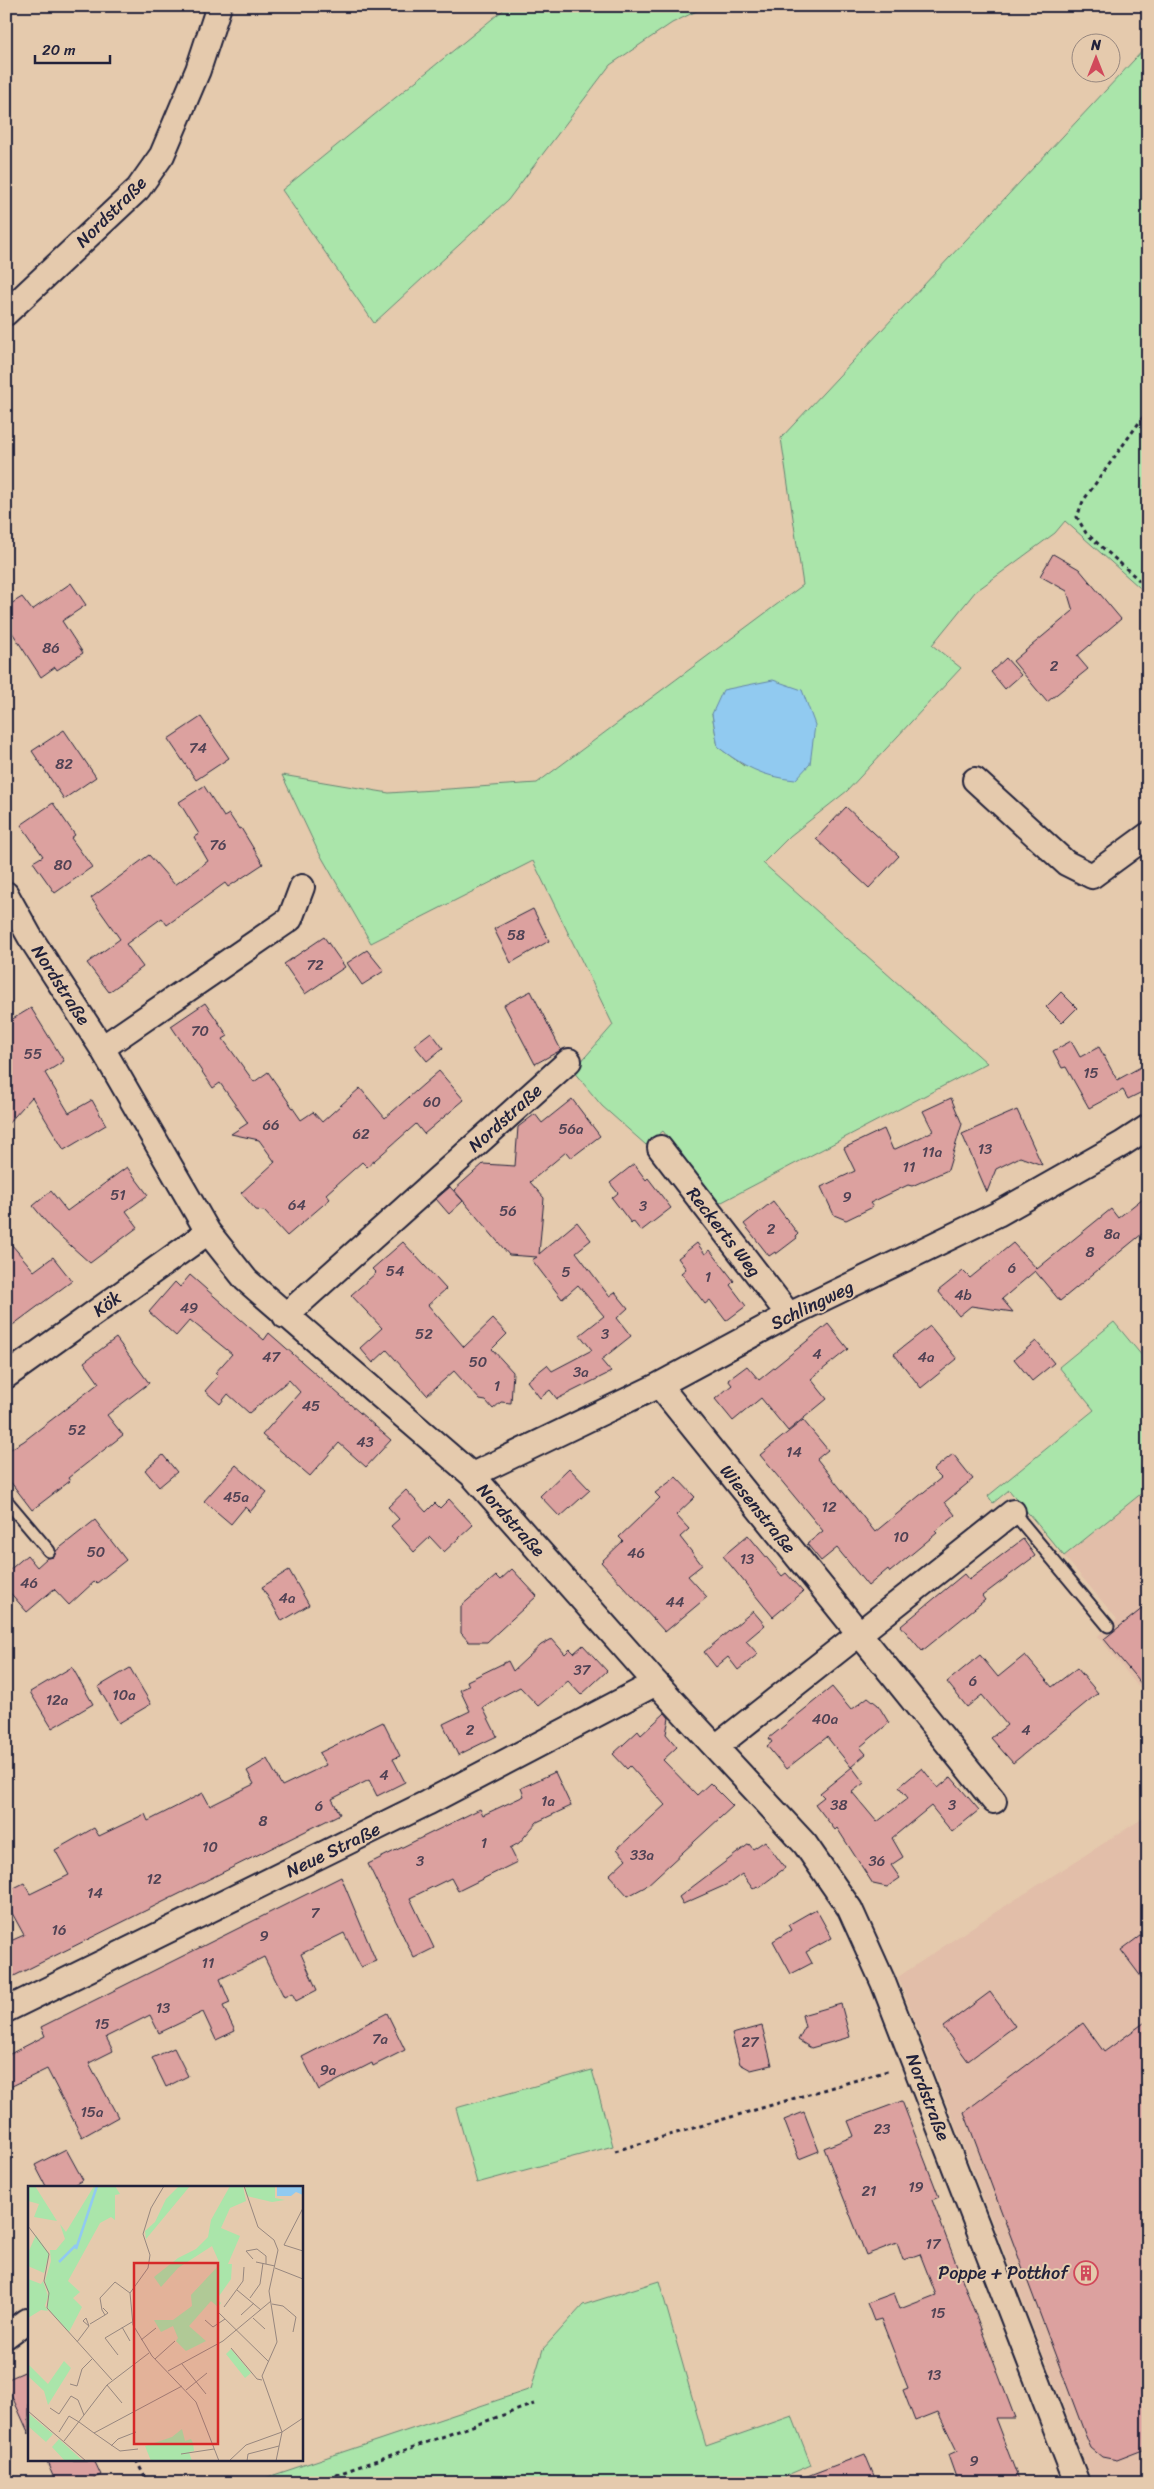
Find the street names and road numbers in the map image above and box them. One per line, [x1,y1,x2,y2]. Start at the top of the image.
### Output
street label: Nordstraße [67,168,155,256]
street label: Nordstraße [23,938,99,1032]
street label: Nordstraße [460,1075,550,1160]
street label: Reckerts Weg [678,1180,770,1284]
street label: Schlingweg [765,1271,859,1339]
street label: Kök [86,1282,129,1326]
street label: Wiesenstraße [712,1457,804,1561]
street label: Nordstraße [469,1475,554,1565]
street label: Neue Straße [280,1813,386,1887]
street label: Nordstraße [897,2049,959,2146]

